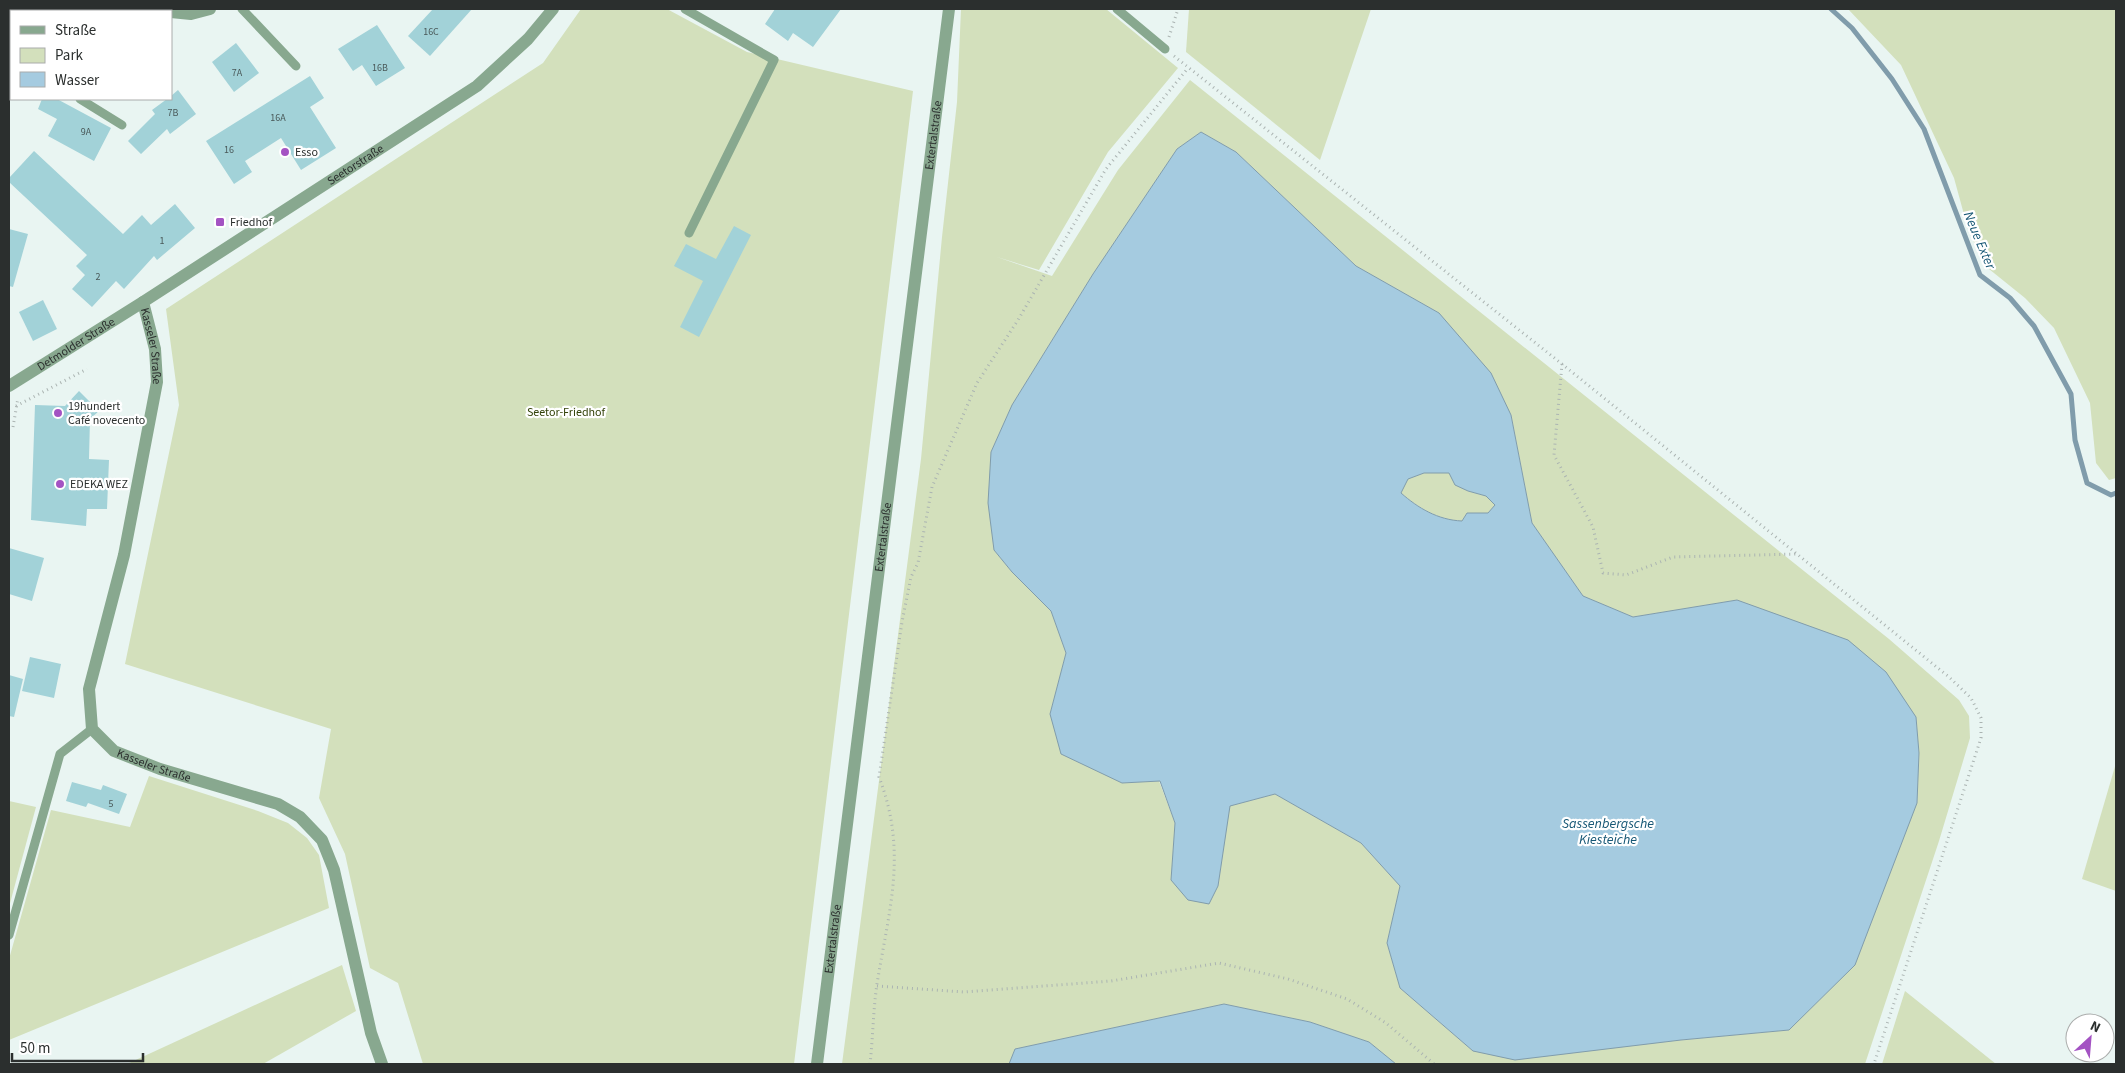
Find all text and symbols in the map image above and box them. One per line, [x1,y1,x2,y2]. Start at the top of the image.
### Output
legend [10,10,172,100]
text: Straße [55,20,96,41]
house number: 16C [423,25,439,39]
text: Park [55,45,84,66]
house number: 16B [372,61,388,75]
house number: 7A [232,66,243,80]
text: Wasser [55,70,100,91]
street label: Extertalstraße [921,100,946,171]
house number: 7B [168,106,179,120]
house number: 16A [270,111,286,125]
house number: 9A [81,125,92,139]
street label: Seetorstraße [324,140,387,190]
house number: 16 [224,143,234,157]
place label: Esso [295,144,318,161]
marker: Esso [279,146,291,158]
water label: Neue Exter [1958,208,2001,274]
place label: Friedhof [230,214,272,231]
marker: Friedhof [214,216,226,228]
house number: 1 [160,234,165,248]
house number: 2 [96,270,101,284]
street label: Kasseler Straße [136,306,165,385]
street label: Detmolder Straße [34,314,118,375]
place label: 19hundert Café novecento [68,398,145,429]
park label: Seetor-Friedhof [527,404,606,421]
marker: 19hundert Café novecento [52,407,64,419]
place label: EDEKA WEZ [70,476,128,493]
marker: EDEKA WEZ [54,478,66,490]
street label: Extertalstraße [871,501,896,573]
street label: Kasseler Straße [114,745,193,787]
house number: 5 [109,797,114,811]
water label: Sassenbergsche Kiesteiche [1562,814,1654,850]
street label: Extertalstraße [820,903,846,975]
north arrow [2065,1013,2115,1063]
text: N [2087,1016,2104,1038]
scale bar [12,1030,144,1062]
text: 50 m [20,1038,50,1059]

